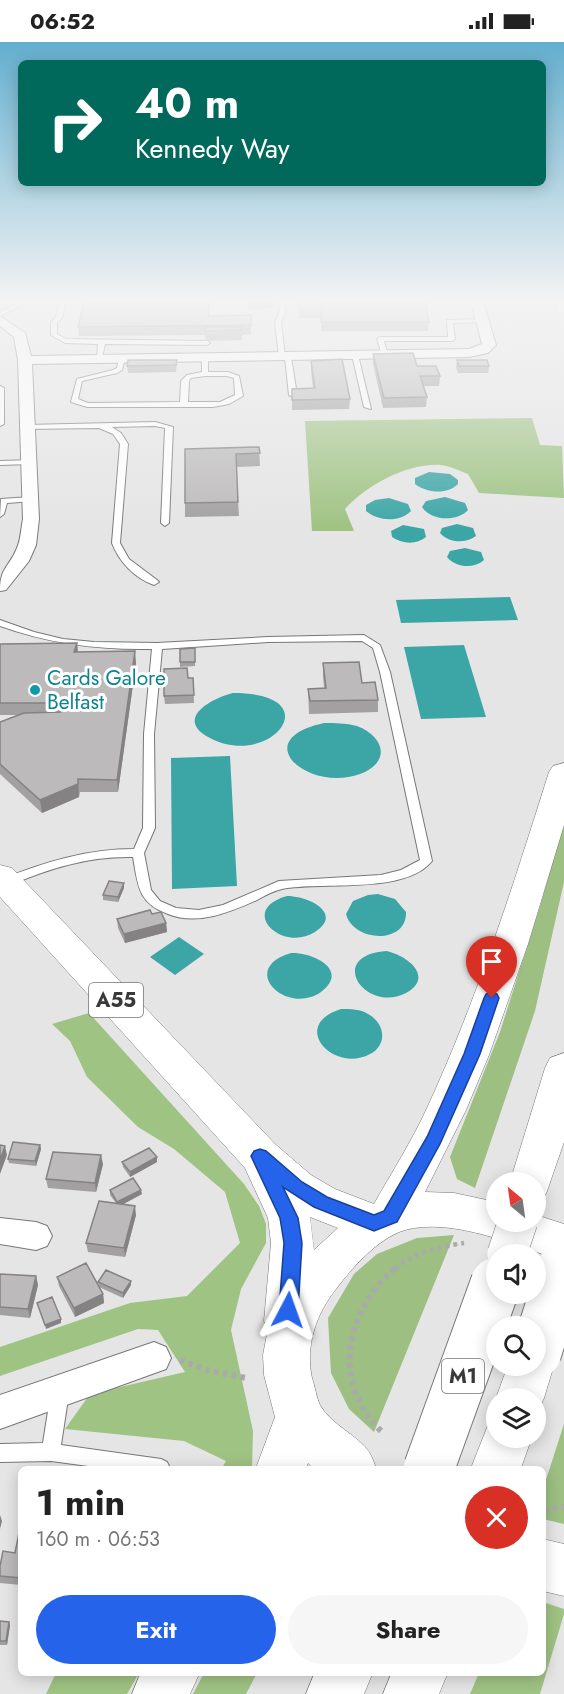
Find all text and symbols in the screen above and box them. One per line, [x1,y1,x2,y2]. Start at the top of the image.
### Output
text: 06:52 [30,5,95,37]
text: 40 m [135,73,239,134]
icon: right [36,84,114,162]
text: Kennedy Way [135,129,290,168]
place label: Cards Galore Belfast [47,663,166,717]
marker: Cards Galore Belfast [28,683,42,697]
pin [466,936,517,998]
icon: arrive [475,945,508,978]
road number: A55 [89,983,143,1017]
north arrow [486,1172,546,1232]
map controls [486,1172,546,1448]
button: sound [486,1244,546,1304]
position arrow [256,1278,320,1342]
button: search [486,1316,546,1376]
road number: M1 [442,1359,484,1393]
button: layers [486,1388,546,1448]
text: 1 min [36,1476,125,1528]
button: close [465,1486,528,1549]
text: 160 m · 06:53 [36,1525,160,1554]
button: Exit [36,1595,276,1664]
button: Share [288,1595,528,1664]

